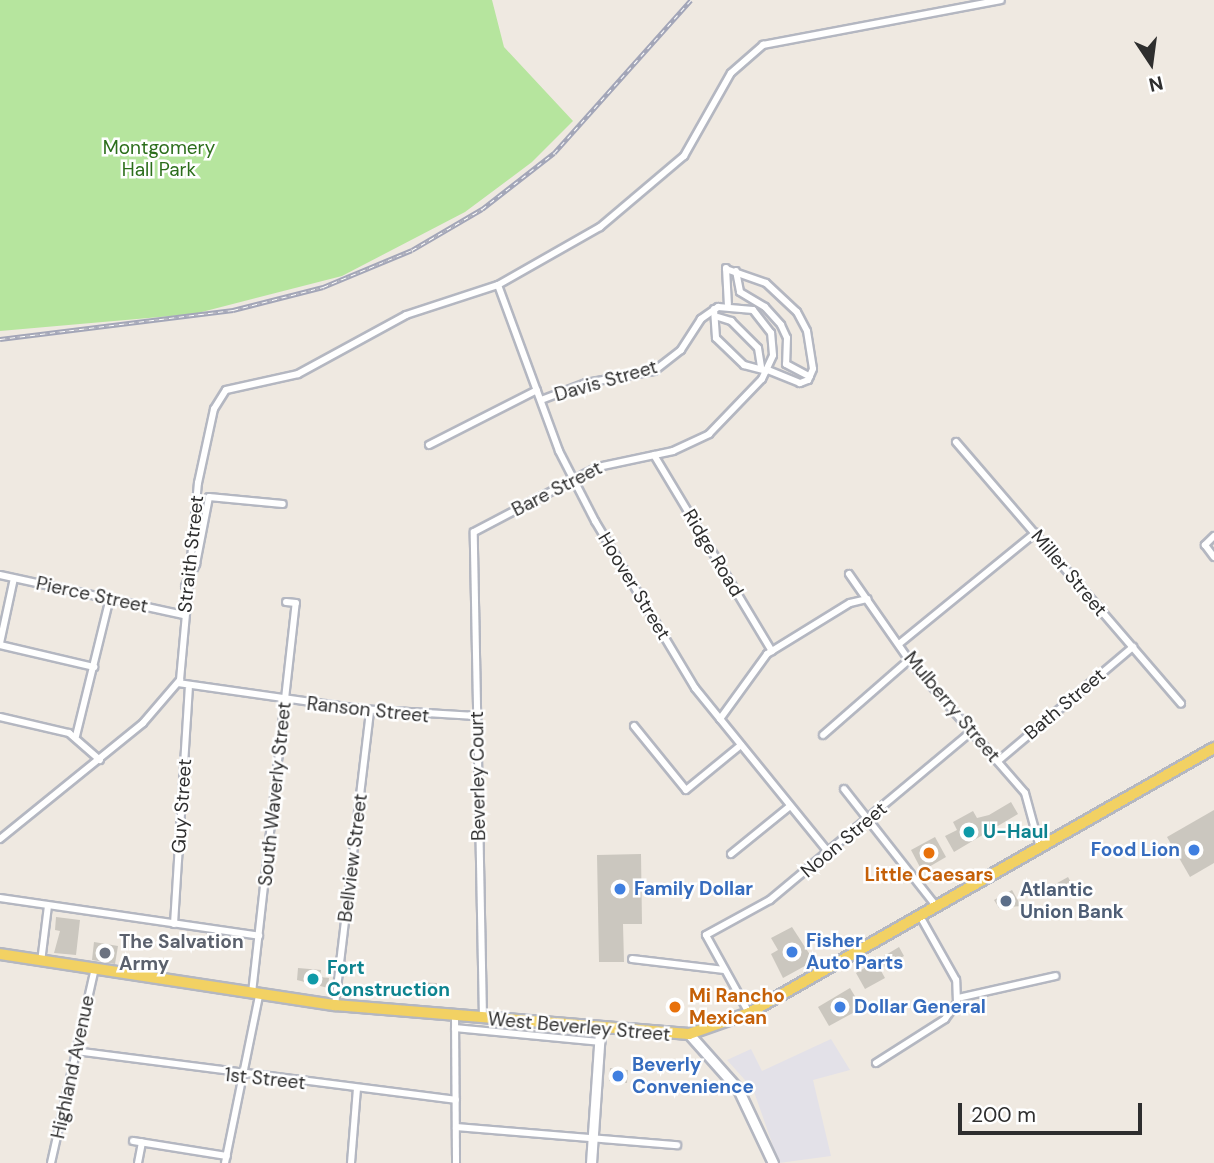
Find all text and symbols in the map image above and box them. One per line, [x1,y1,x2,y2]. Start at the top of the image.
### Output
north arrow [1116,28,1186,98]
text: N [1146,70,1165,98]
park label: Montgomery Hall Park [103,137,215,181]
street label: Davis Street [552,355,660,407]
street label: Bare Street [508,457,606,521]
street label: Straith Street [174,494,208,614]
street label: Ridge Road [678,505,748,601]
street label: Miller Street [1026,525,1112,621]
street label: Hoover Street [593,528,675,644]
street label: Pierce Street [34,572,150,618]
street label: Mulberry Street [899,647,1005,767]
street label: Bath Street [1020,664,1110,744]
street label: Ranson Street [306,692,430,728]
street label: South Waverly Street [254,701,296,887]
street label: Beverley Court [465,711,491,841]
street label: Guy Street [167,758,197,854]
street label: Bellview Street [334,793,372,923]
street label: Noon Street [796,797,892,883]
place label: U-Haul [983,821,1048,843]
marker: U-Haul [961,824,977,840]
place label: Food Lion [1091,839,1180,861]
marker: Food Lion [1186,842,1202,858]
marker: Little Caesars [921,845,937,861]
place label: Little Caesars [865,864,993,886]
place label: Family Dollar [634,878,753,900]
place label: Atlantic Union Bank [1020,879,1124,923]
marker: Family Dollar [612,881,628,897]
marker: Atlantic Union Bank [998,893,1014,909]
place label: Fisher Auto Parts [806,930,903,974]
place label: The Salvation Army [119,931,244,975]
marker: Fisher Auto Parts [784,944,800,960]
marker: The Salvation Army [97,945,113,961]
place label: Fort Construction [327,957,450,1001]
marker: Fort Construction [305,971,321,987]
place label: Mi Rancho Mexican [689,985,785,1029]
street label: Highland Avenue [47,993,99,1141]
place label: Dollar General [854,996,986,1018]
marker: Mi Rancho Mexican [667,999,683,1015]
marker: Dollar General [832,999,848,1015]
street label: West Beverley Street [487,1008,671,1046]
place label: Beverly Convenience [632,1054,754,1098]
street label: 1st Street [223,1063,307,1095]
marker: Beverly Convenience [610,1068,626,1084]
scale bar [962,1090,1146,1134]
text: 200 m [971,1101,1036,1129]

